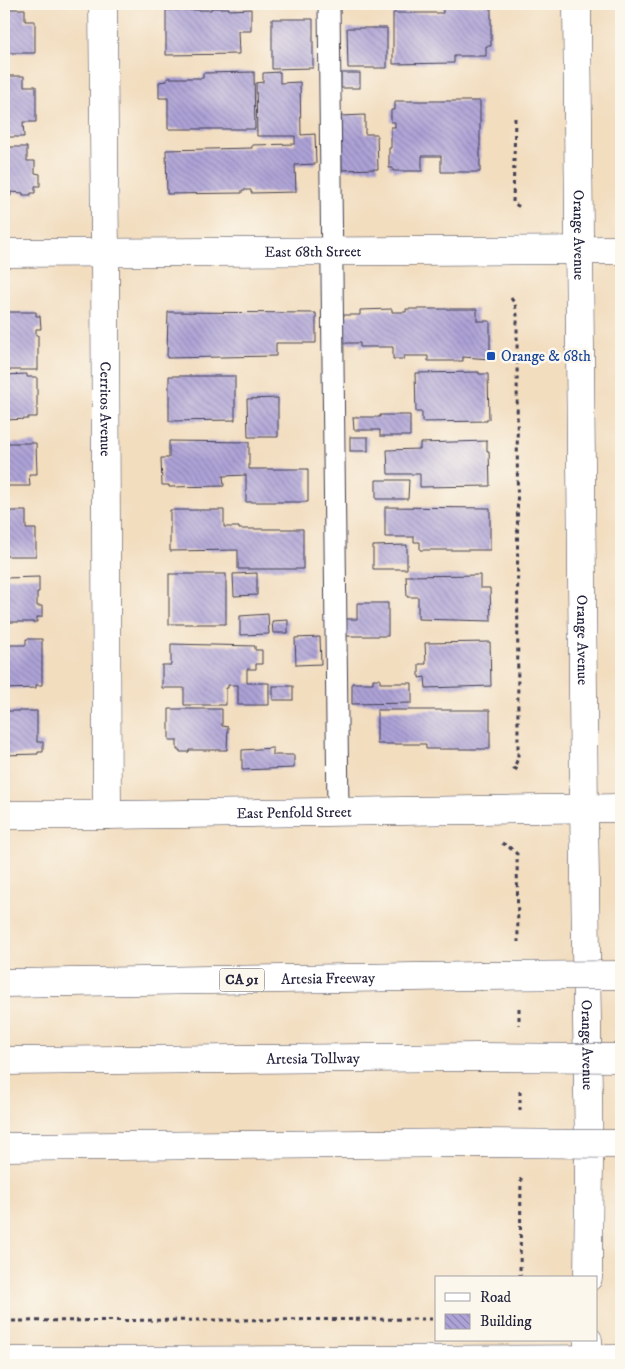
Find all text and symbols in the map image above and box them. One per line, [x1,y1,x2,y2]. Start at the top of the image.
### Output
street label: Orange Avenue [569,190,589,280]
street label: East 68th Street [265,242,362,261]
place label: Orange & 68th [501,347,591,366]
marker: Orange & 68th [485,350,497,362]
street label: Cerritos Avenue [96,362,115,456]
street label: Orange Avenue [573,595,592,685]
street label: East Penfold Street [236,802,352,823]
road number: CA 91 [220,968,264,992]
street label: Artesia Freeway [281,968,376,988]
street label: Orange Avenue [577,1000,597,1090]
street label: Artesia Tollway [266,1048,361,1068]
legend [435,1276,598,1342]
text: Road [480,1288,512,1307]
text: Building [480,1312,532,1331]

